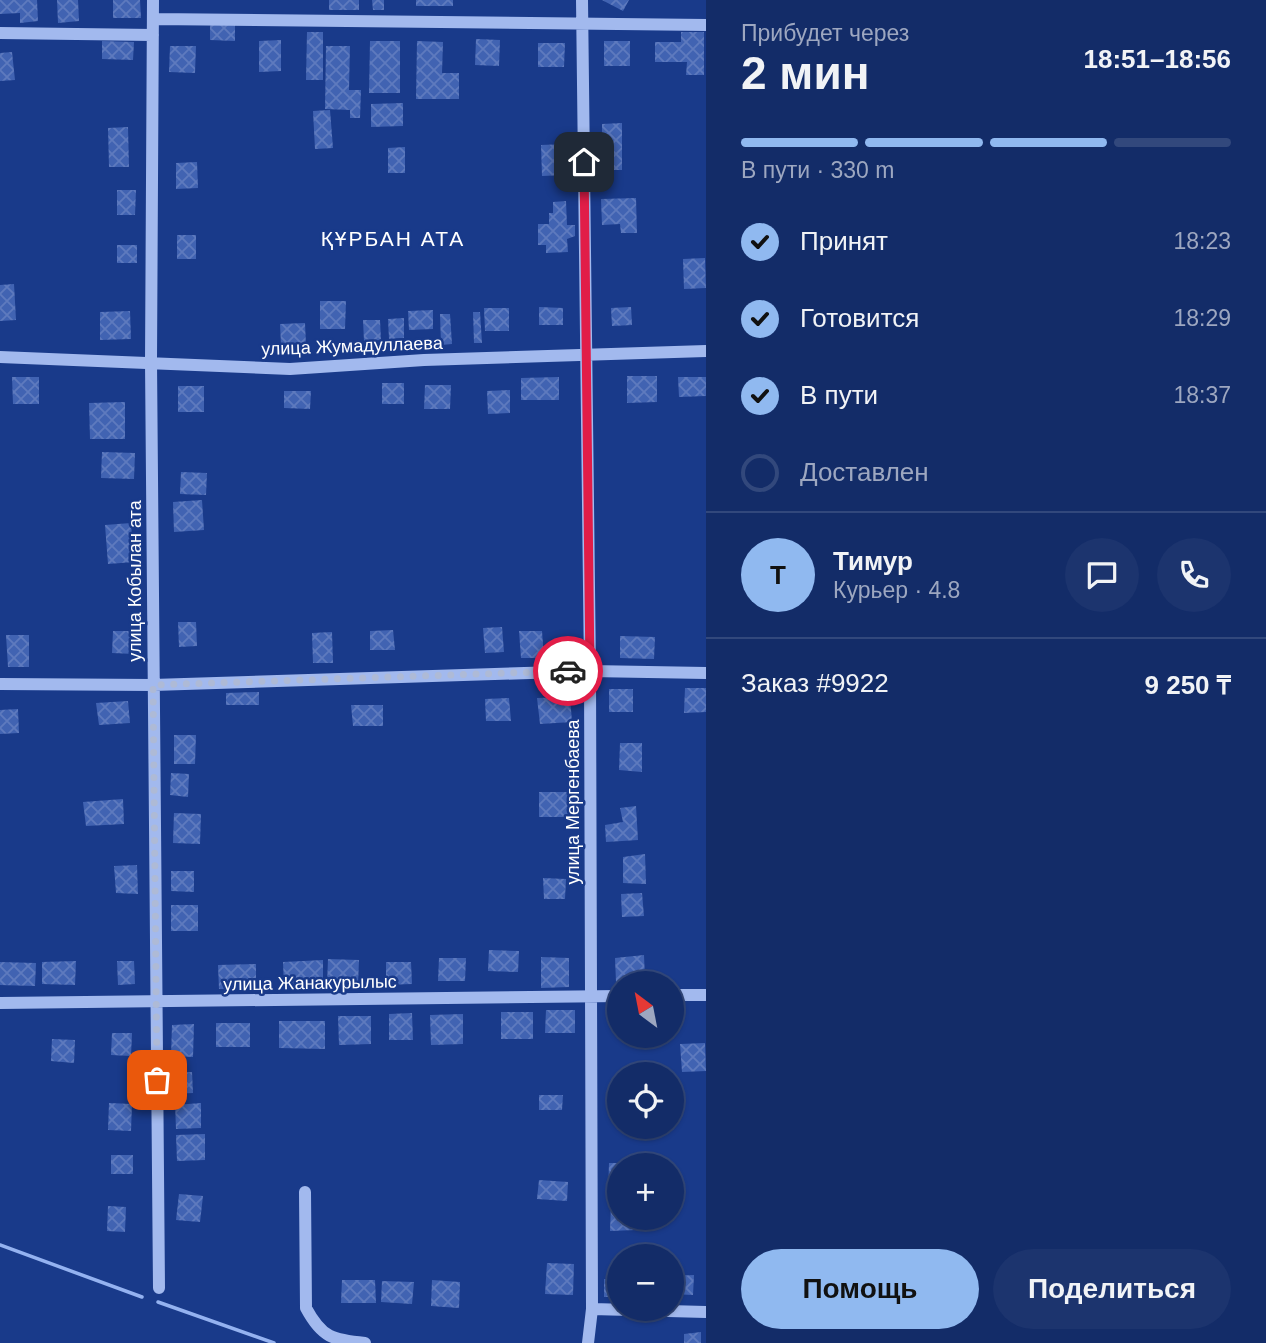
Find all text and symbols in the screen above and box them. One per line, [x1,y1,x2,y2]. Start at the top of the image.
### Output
text: Прибудет через [741,20,909,46]
text: 18:51–18:56 [1084,44,1231,74]
text: 2 мин [741,47,869,99]
pin [554,132,614,192]
icon: home [565,143,603,181]
text: В пути · 330 m [741,157,894,183]
icon: check [741,223,779,261]
text: Принят [800,226,888,256]
district label: ҚҰРБАН АТА [321,227,465,250]
text: 18:23 [1173,228,1231,254]
icon: check [741,300,779,338]
text: Готовится [800,303,919,333]
text: 18:29 [1173,305,1231,331]
street label: улица Жумадуллаева [261,333,444,359]
icon: check [741,377,779,415]
text: В пути [800,380,878,410]
text: 18:37 [1173,382,1231,408]
text: Доставлен [800,457,929,487]
street label: улица Кобылан ата [125,499,145,662]
button: chat [1065,538,1139,612]
button: phone [1157,538,1231,612]
text: Тимур [833,546,913,576]
text: Т [770,560,786,590]
text: Курьер · 4.8 [833,577,960,603]
courier [533,636,603,706]
icon: car [549,652,587,690]
text: Заказ #9922 [741,668,889,698]
text: 9 250 ₸ [1145,670,1231,700]
street label: улица Мергенбаева [563,718,583,885]
street label: улица Жанакурылыс [223,971,397,995]
north arrow [607,971,684,1048]
map controls [607,971,684,1321]
pin [127,1050,187,1110]
icon: bag [138,1061,176,1099]
button: locate [607,1062,684,1139]
button: + [607,1153,684,1230]
button: − [607,1244,684,1321]
button: Помощь [741,1249,979,1329]
button: Поделиться [993,1249,1231,1329]

